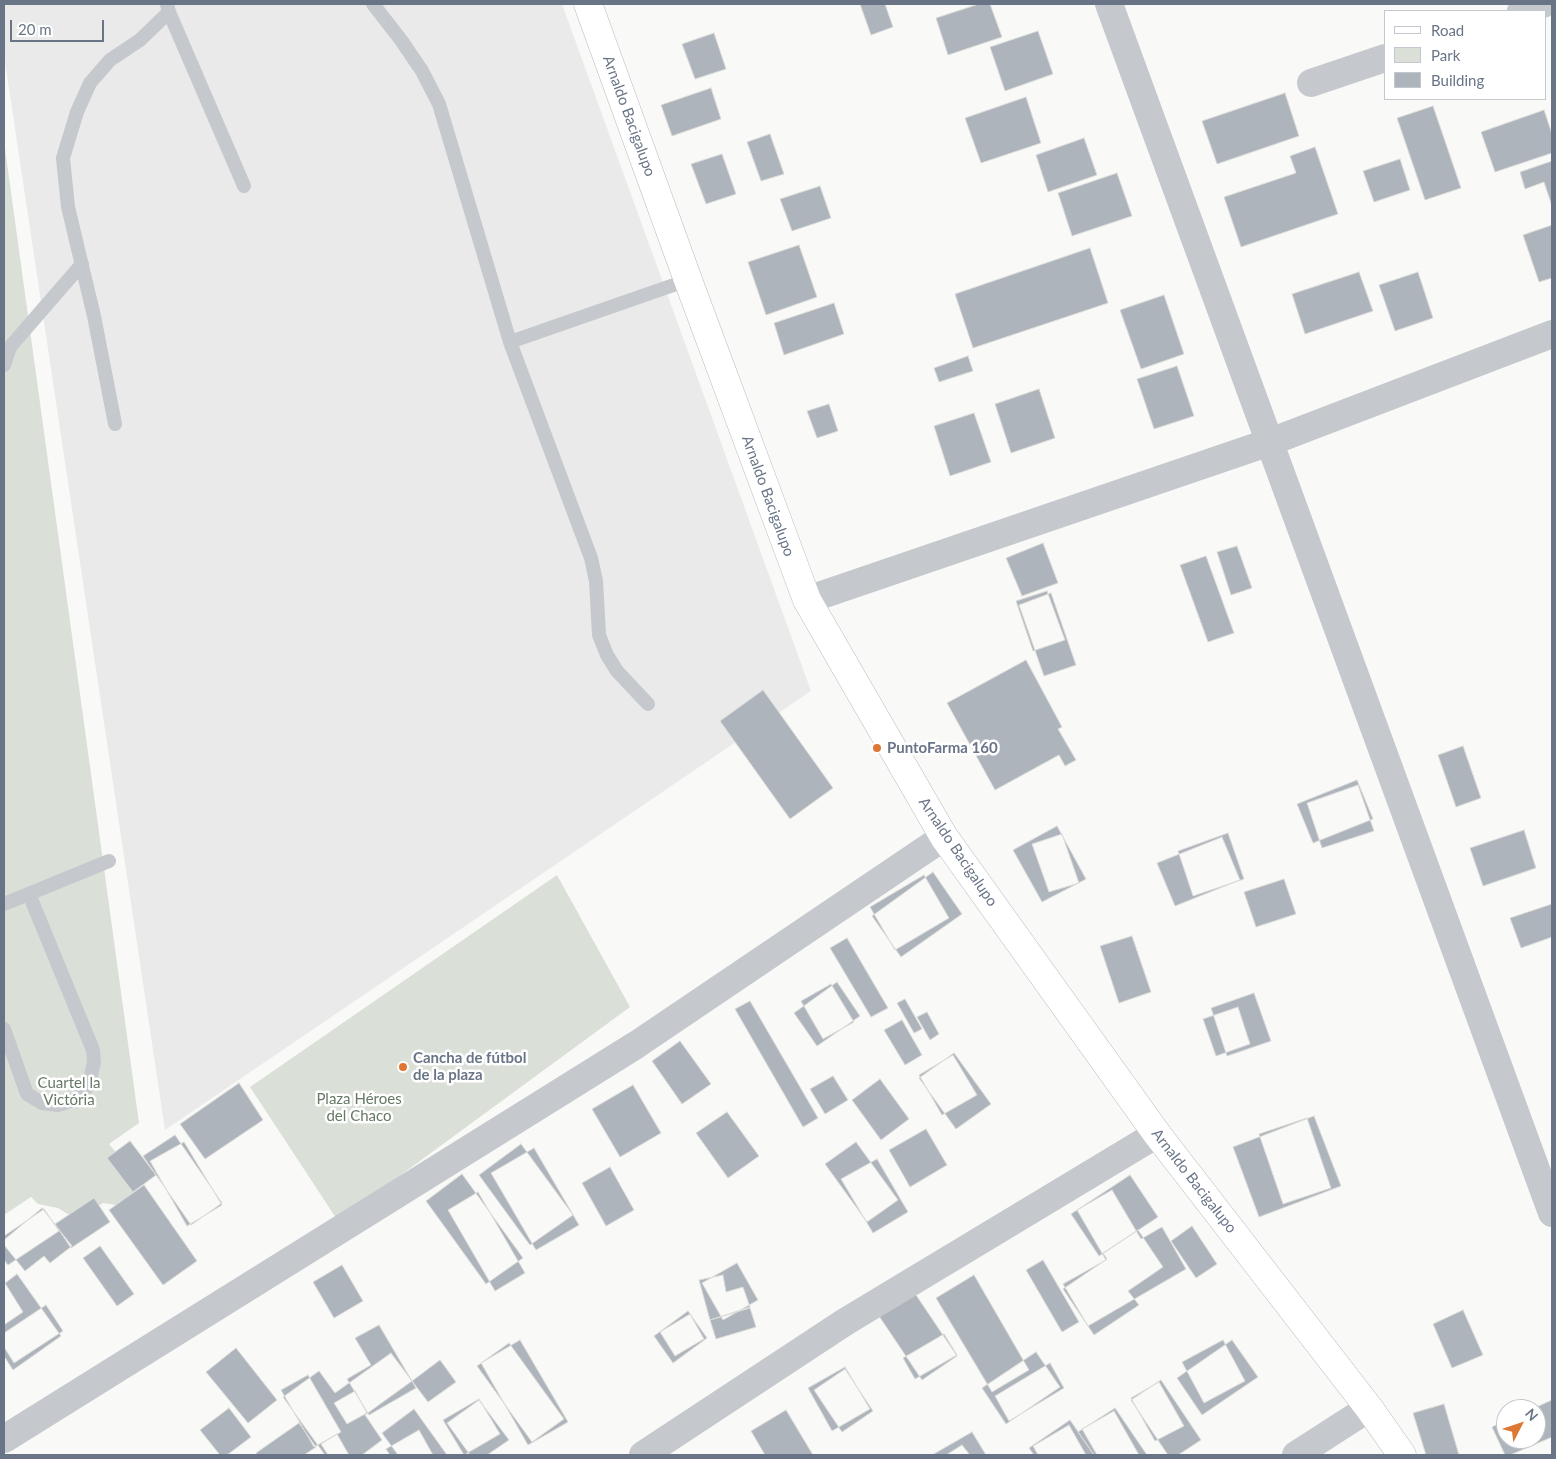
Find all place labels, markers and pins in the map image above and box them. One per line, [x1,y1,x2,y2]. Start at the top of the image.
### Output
place label: PuntoFarma 160 [887,739,998,757]
marker: PuntoFarma 160 [871,742,883,754]
place label: Cancha de fútbol de la plaza [413,1049,526,1084]
marker: Cancha de fútbol de la plaza [397,1061,409,1073]

